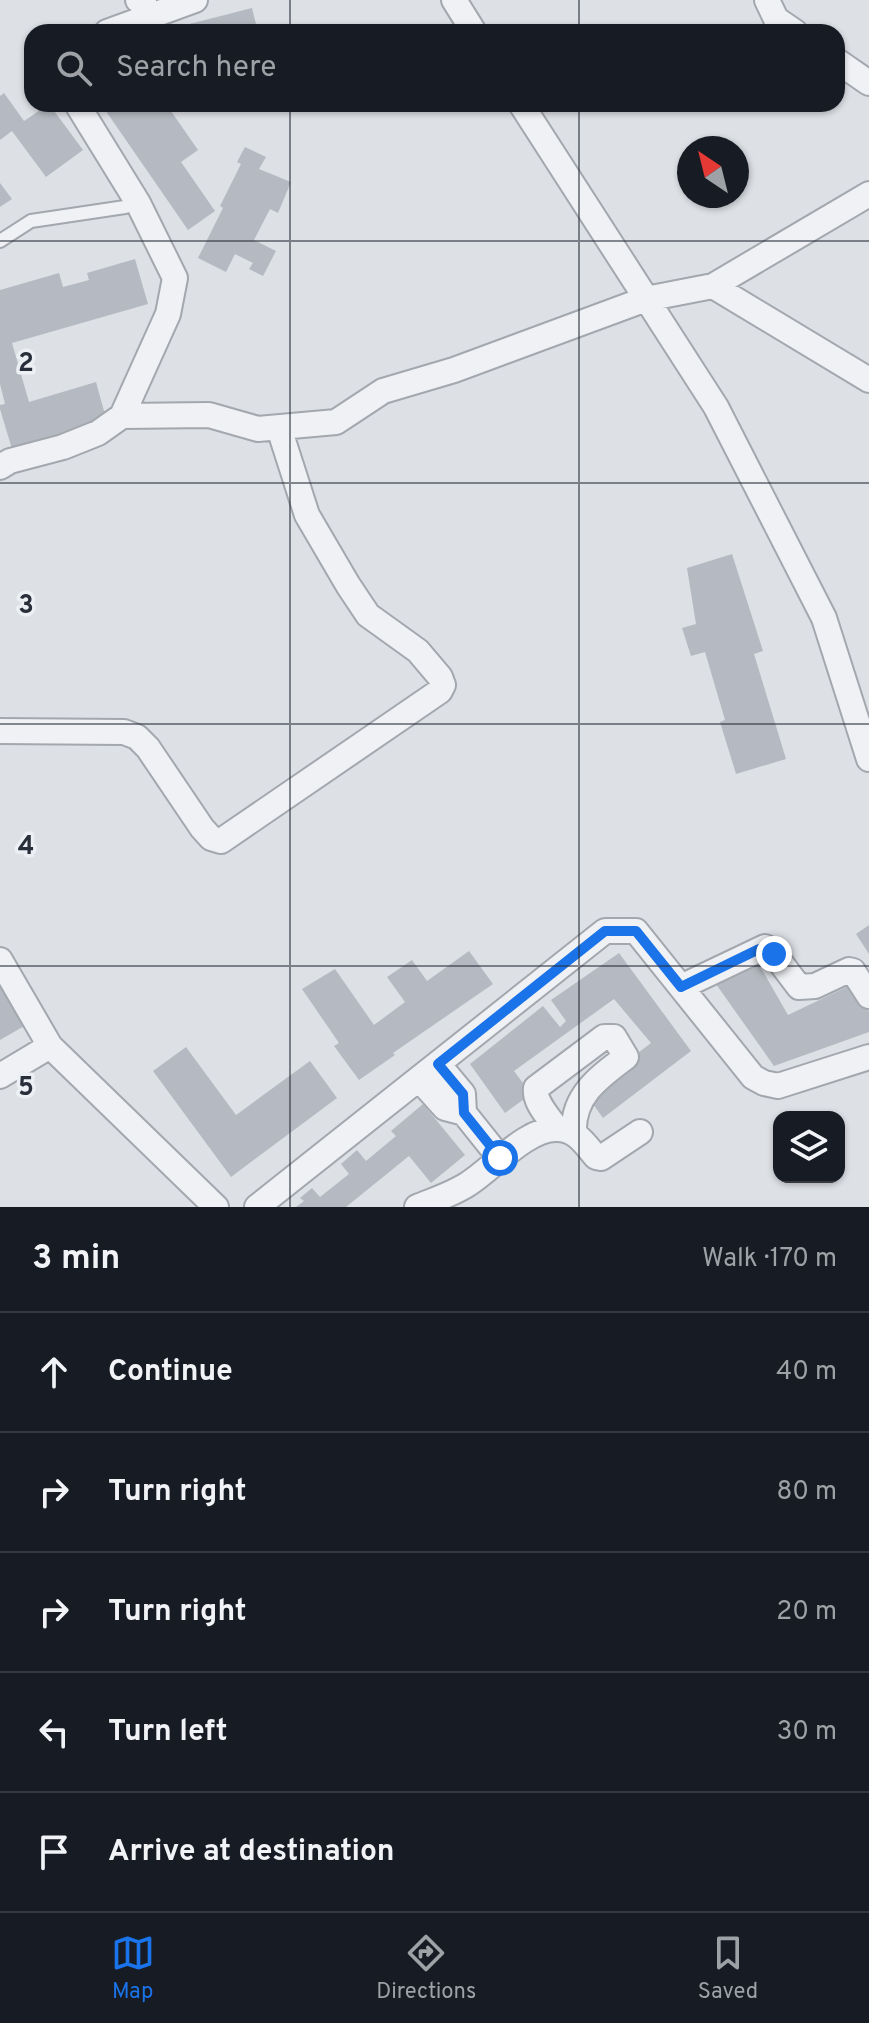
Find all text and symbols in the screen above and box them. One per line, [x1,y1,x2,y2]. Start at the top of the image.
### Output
search box [24,24,845,112]
icon: search [52,46,96,90]
text: Search here [116,50,276,87]
north arrow [677,136,749,208]
text: 2 [18,348,34,381]
text: 3 [18,590,34,623]
text: 4 [18,831,34,864]
route end [756,936,792,972]
text: 5 [18,1072,34,1105]
map controls [773,1111,845,1183]
button: layers [773,1111,845,1183]
route start [482,1140,518,1176]
text: 3 min [32,1238,120,1281]
text: Walk · 170 m [702,1243,837,1276]
icon: ahead [32,1350,76,1394]
text: Continue [108,1354,233,1391]
text: 40 m [776,1356,837,1389]
icon: right [32,1470,76,1514]
text: Turn right [108,1474,246,1511]
text: 80 m [777,1476,837,1509]
icon: right [32,1590,76,1634]
text: Turn right [108,1594,246,1631]
text: 20 m [776,1596,837,1629]
icon: left [32,1710,76,1754]
text: Turn left [108,1714,228,1751]
text: 30 m [777,1716,837,1749]
icon: arrive [32,1830,76,1874]
text: Arrive at destination [108,1834,394,1871]
tab: Map [111,1931,155,2006]
tab: Directions [376,1931,476,2006]
tab: Saved [698,1931,758,2006]

